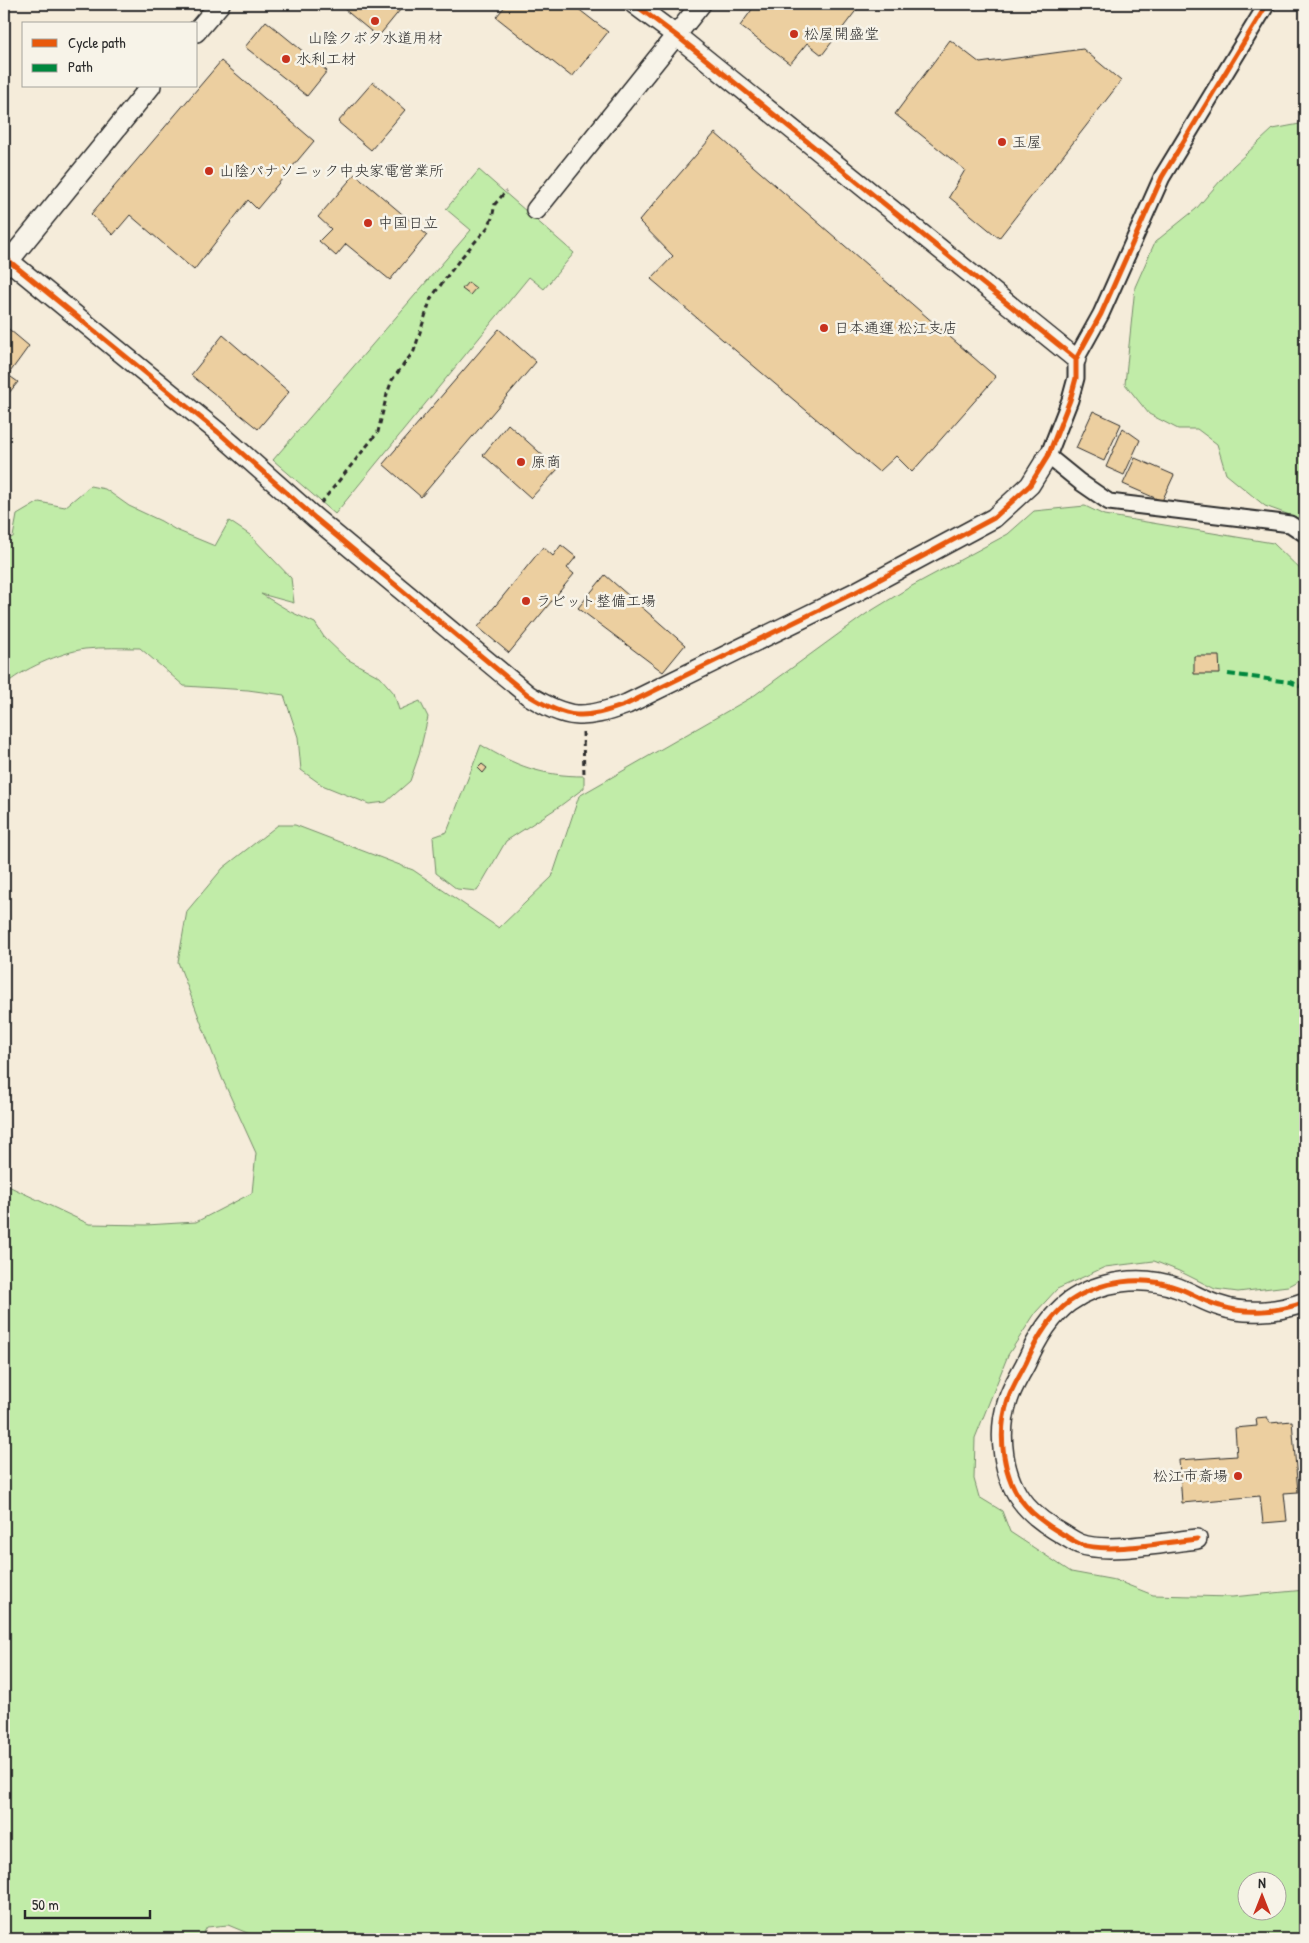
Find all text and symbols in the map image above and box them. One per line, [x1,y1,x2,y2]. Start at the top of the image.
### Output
marker: 山陰クボタ水道用材 [369,15,381,27]
legend [22,22,198,88]
place label: 松屋開盛堂 [804,23,879,44]
place label: 山陰クボタ水道用材 [307,27,443,48]
marker: 松屋開盛堂 [788,28,800,40]
text: Cycle path [68,32,126,53]
place label: 水利工材 [296,48,356,69]
marker: 水利工材 [280,53,292,65]
text: Path [68,56,93,77]
place label: 玉屋 [1012,131,1042,152]
marker: 玉屋 [996,136,1008,148]
place label: 山陰パナソニック中央家電営業所 [219,160,444,181]
marker: 山陰パナソニック中央家電営業所 [203,165,215,177]
place label: 中国日立 [378,212,438,233]
marker: 中国日立 [362,217,374,229]
place label: 日本通運 松江支店 [834,317,957,338]
marker: 日本通運 松江支店 [818,322,830,334]
place label: 原商 [531,451,561,472]
marker: 原商 [515,456,527,468]
place label: ラビット整備工場 [536,590,656,611]
marker: ラビット整備工場 [520,595,532,607]
place label: 松江市斎場 [1153,1465,1228,1486]
marker: 松江市斎場 [1232,1470,1244,1482]
north arrow [1236,1870,1286,1920]
text: N [1258,1873,1266,1892]
scale bar [25,1888,150,1920]
text: 50 m [32,1894,59,1915]

